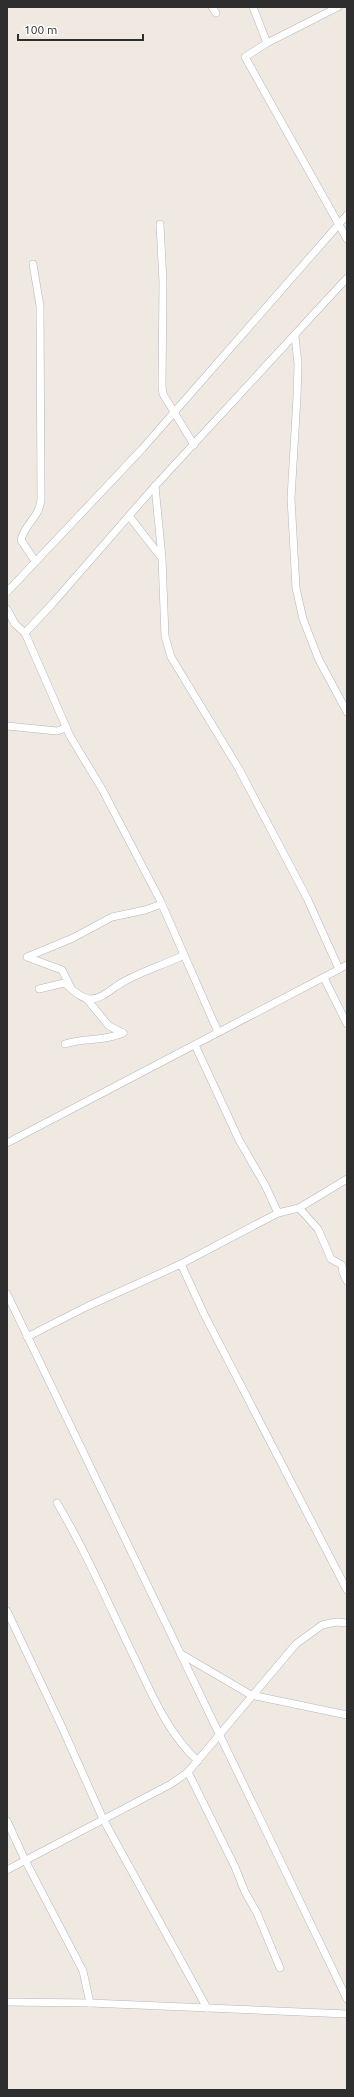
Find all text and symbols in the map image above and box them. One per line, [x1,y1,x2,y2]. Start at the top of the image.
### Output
scale bar [18,16,143,42]
text: 100 m [24,23,57,36]

